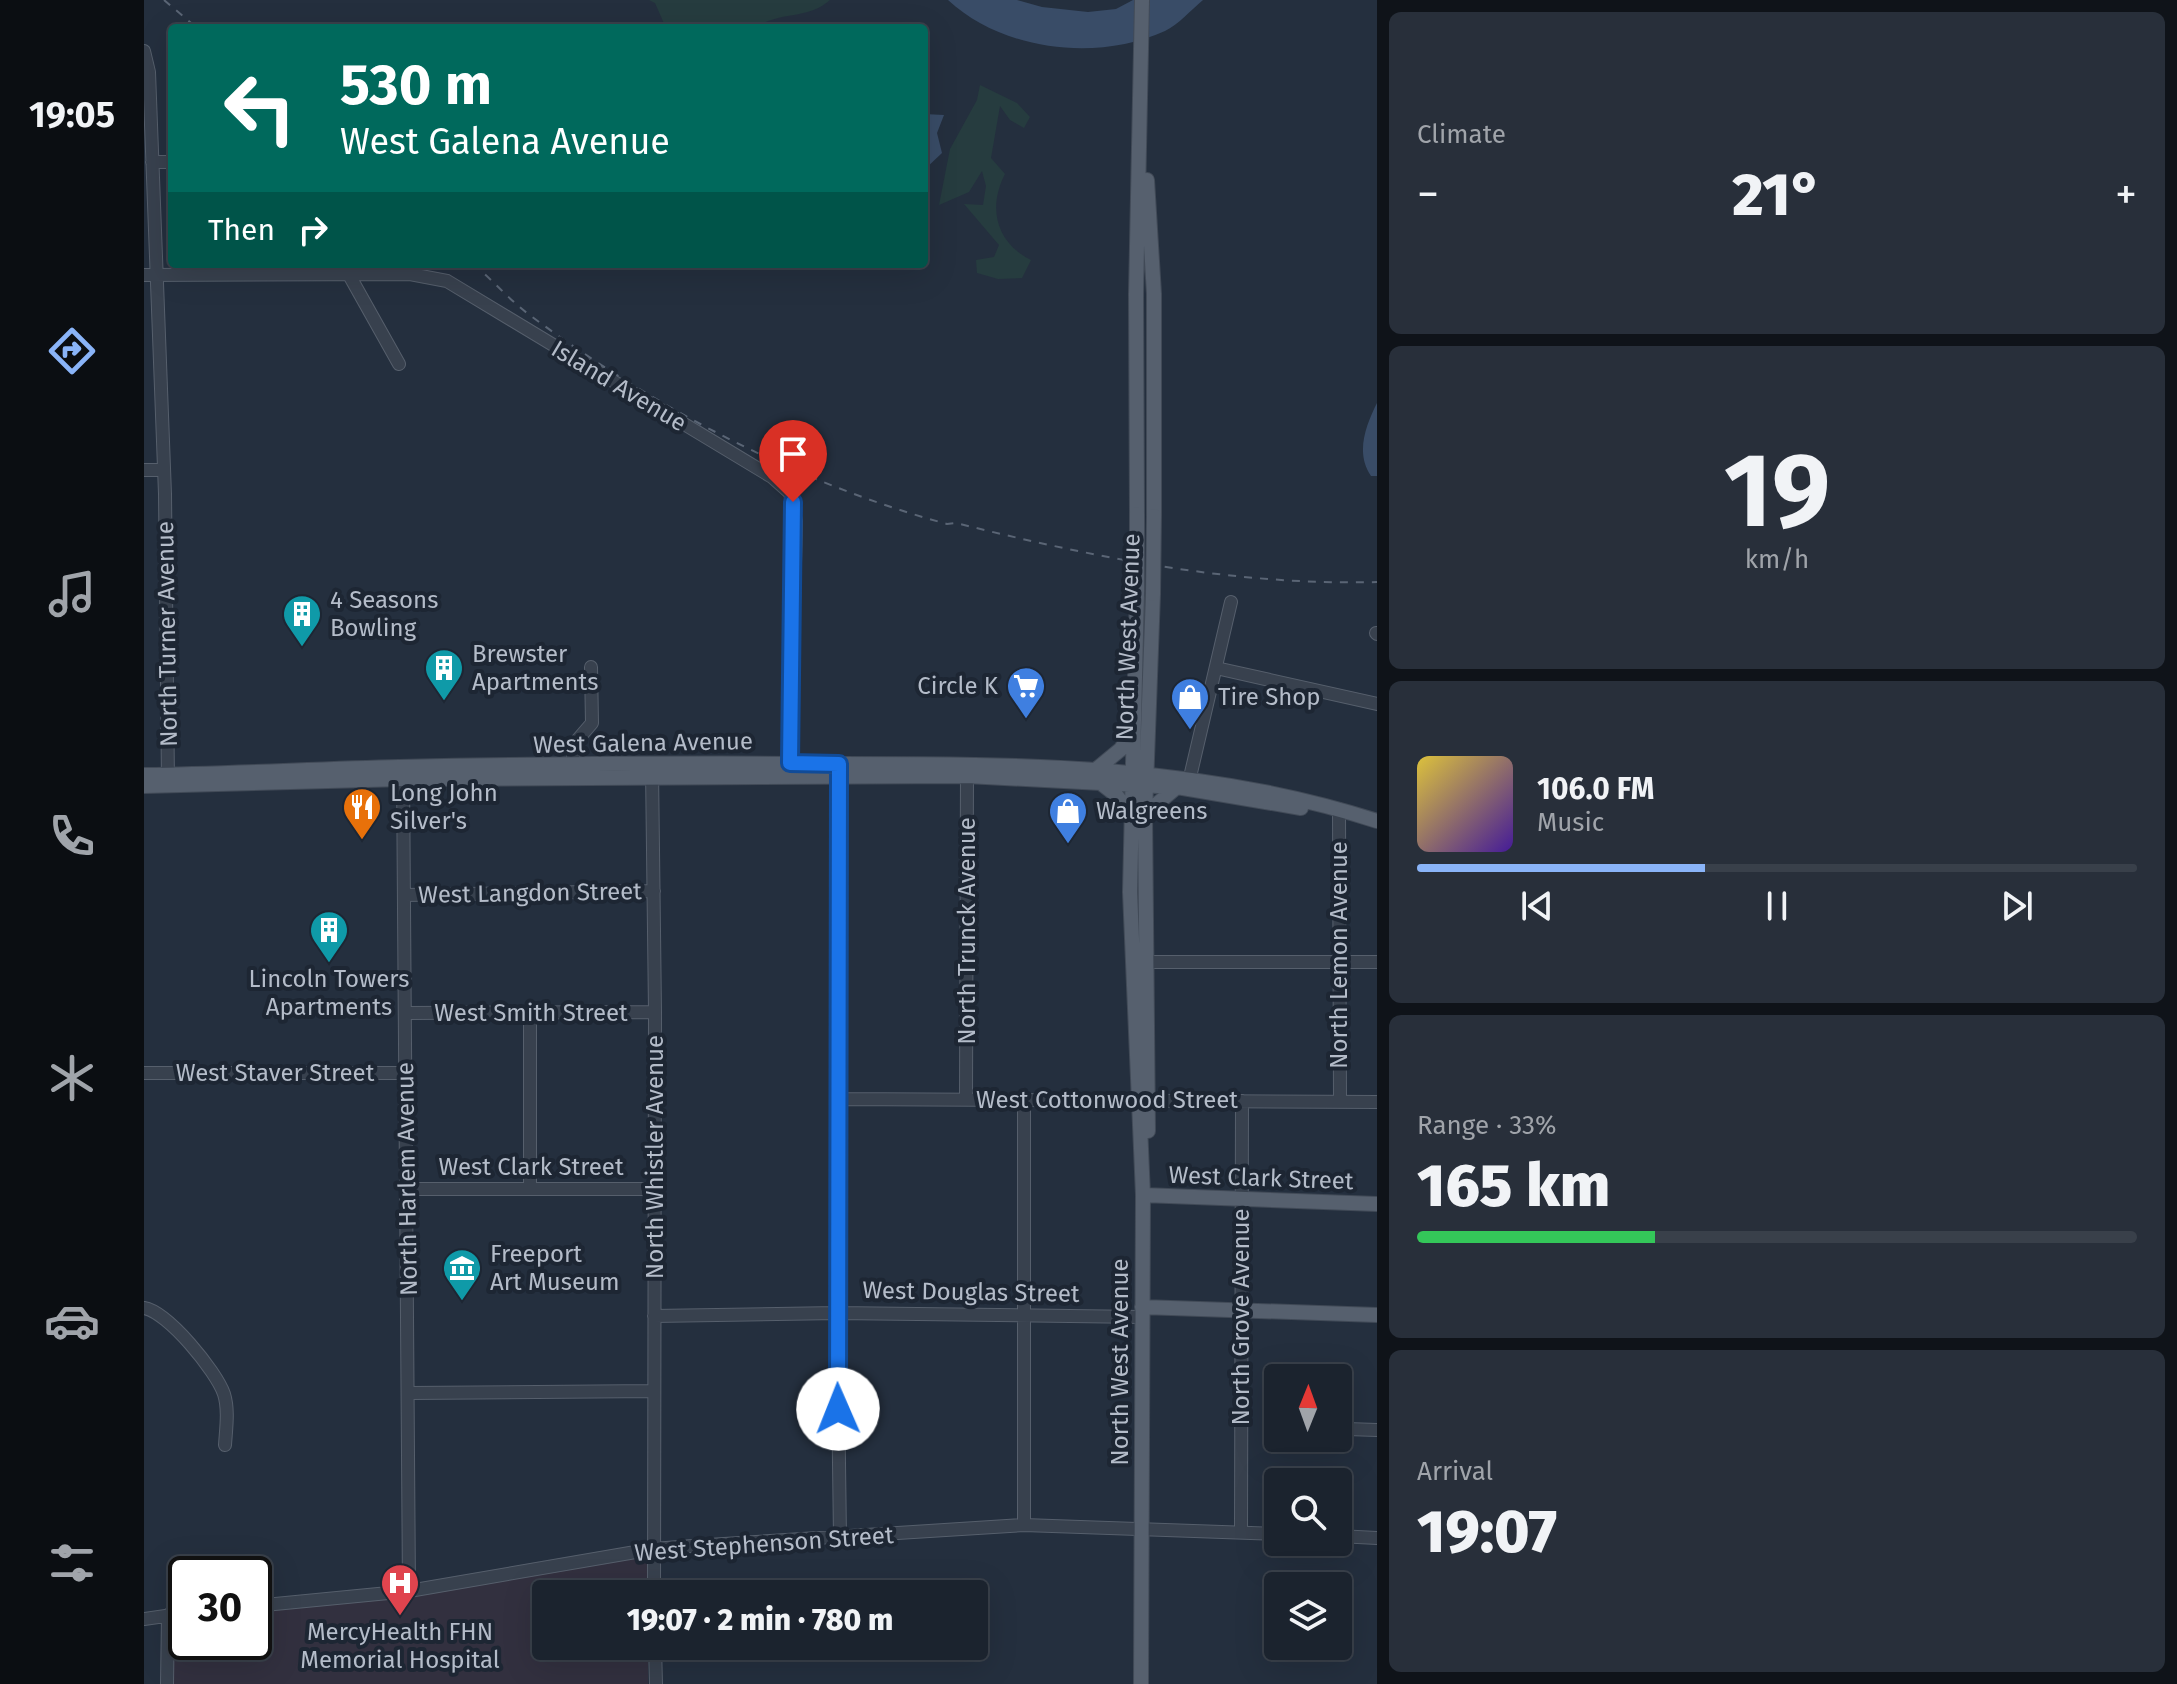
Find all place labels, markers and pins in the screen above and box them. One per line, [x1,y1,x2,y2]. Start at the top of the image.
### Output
pin [759,420,827,502]
place label: 4 Seasons Bowling [330,586,438,642]
building icon: 4 Seasons Bowling [281,593,323,648]
place label: Brewster Apartments [472,640,598,696]
building icon: Brewster Apartments [423,647,465,702]
supermarket icon: Circle K [1005,665,1047,720]
place label: Circle K [917,672,999,700]
shop icon: Tire Shop [1169,676,1211,731]
place label: Tire Shop [1218,683,1321,711]
place label: Long John Silver's [390,779,498,835]
restaurant icon: Long John Silver's [341,786,383,841]
shop icon: Walgreens [1047,790,1089,845]
place label: Walgreens [1096,797,1207,825]
building icon: Lincoln Towers Apartments [308,909,350,964]
place label: Lincoln Towers Apartments [249,965,409,1021]
place label: Freeport Art Museum [490,1240,620,1296]
museum icon: Freeport Art Museum [441,1247,483,1302]
hospital icon: MercyHealth FHN Memorial Hospital [379,1562,421,1617]
place label: MercyHealth FHN Memorial Hospital [300,1618,500,1674]

